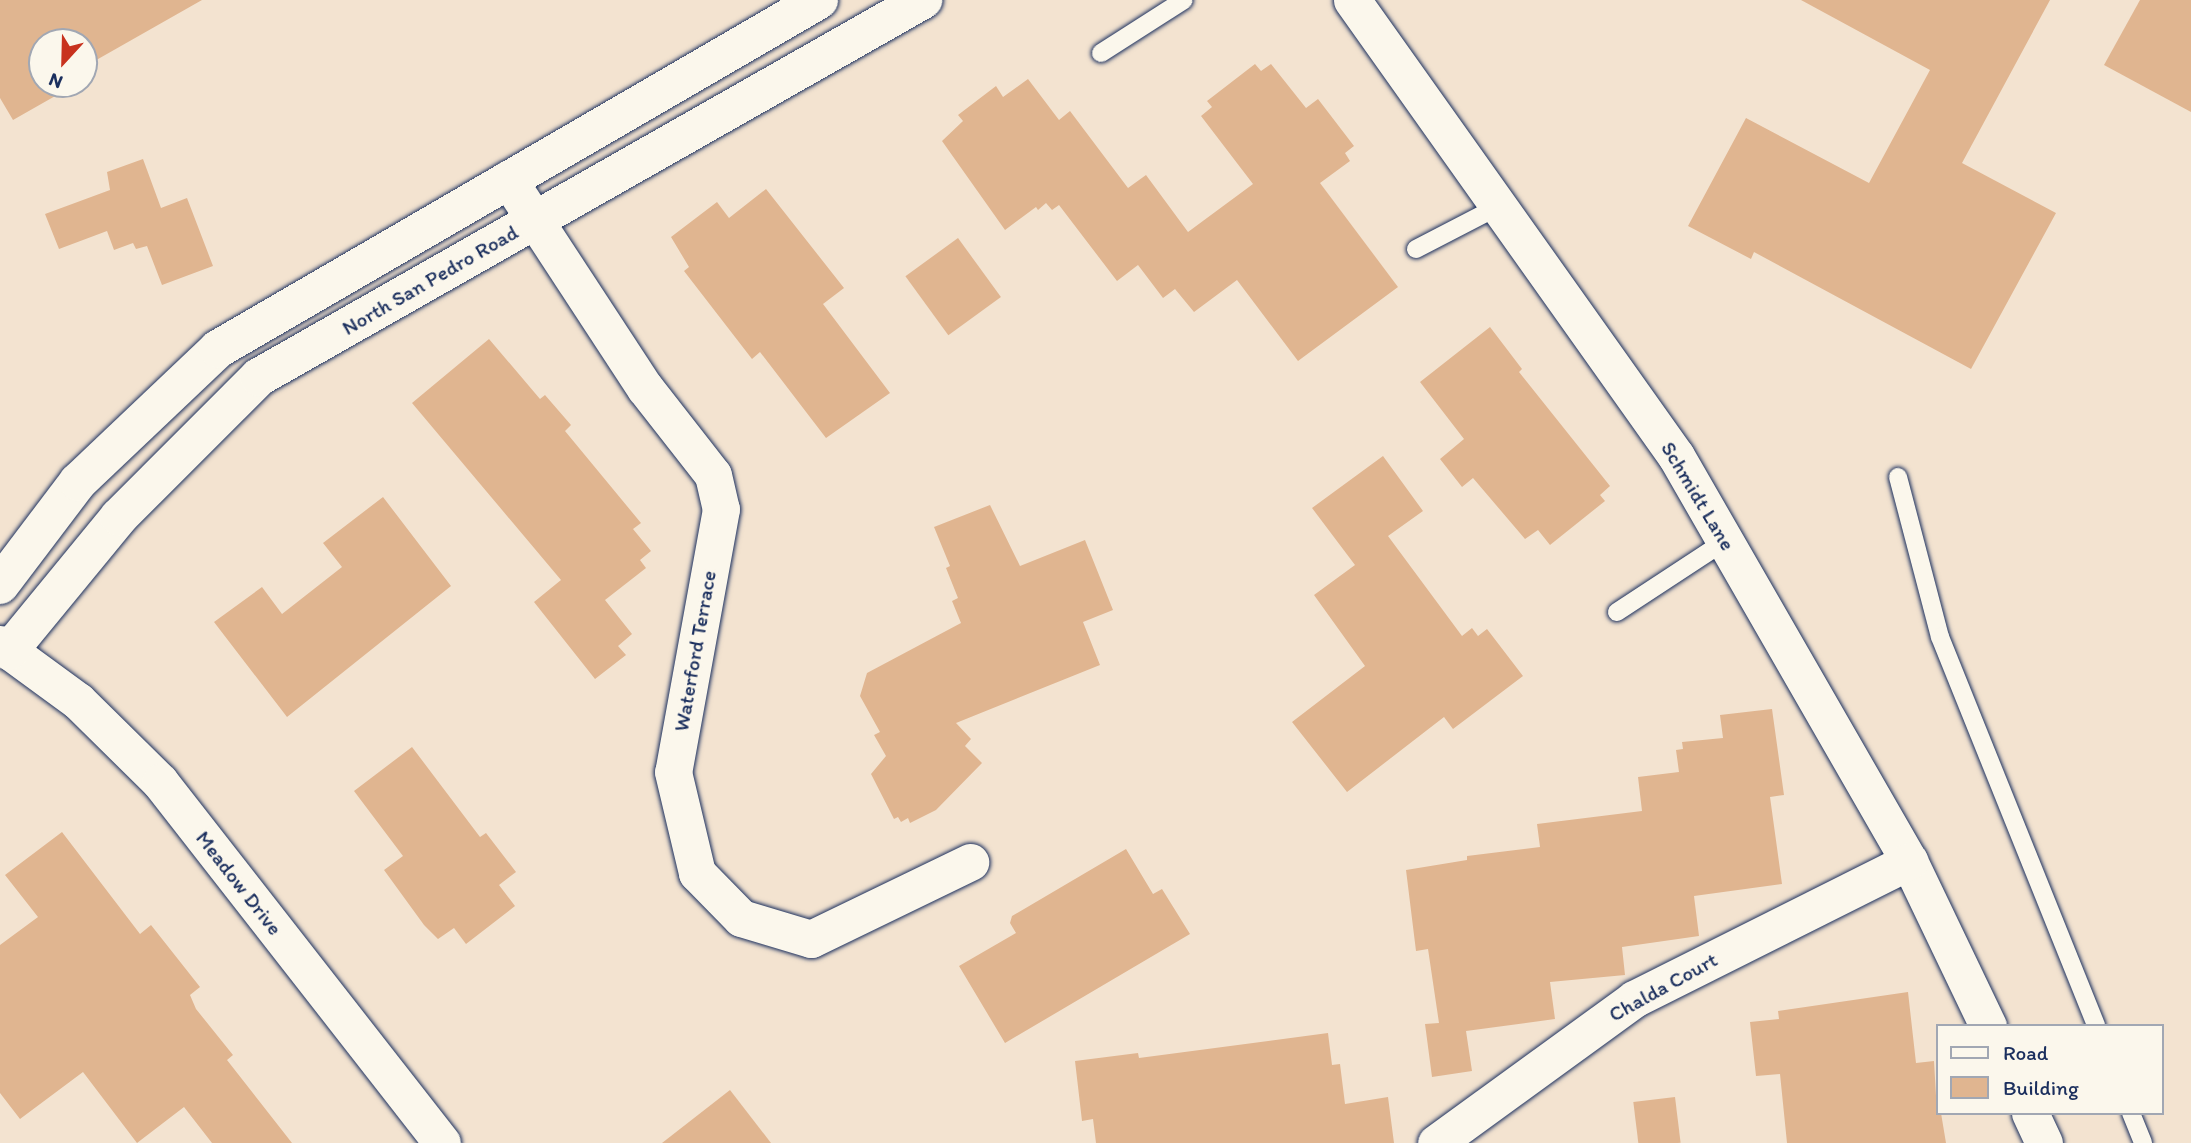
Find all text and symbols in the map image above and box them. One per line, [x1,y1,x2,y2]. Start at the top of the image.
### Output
north arrow [28,28,98,98]
text: N [45,68,66,94]
street label: North San Pedro Road [338,220,522,340]
street label: Schmidt Lane [1656,437,1740,555]
street label: Waterford Terrace [668,569,722,733]
street label: Meadow Drive [190,826,288,940]
street label: Chalda Court [1604,947,1722,1027]
legend [1936,1024,2163,1115]
text: Road [2003,1040,2048,1065]
text: Building [2003,1075,2079,1100]

